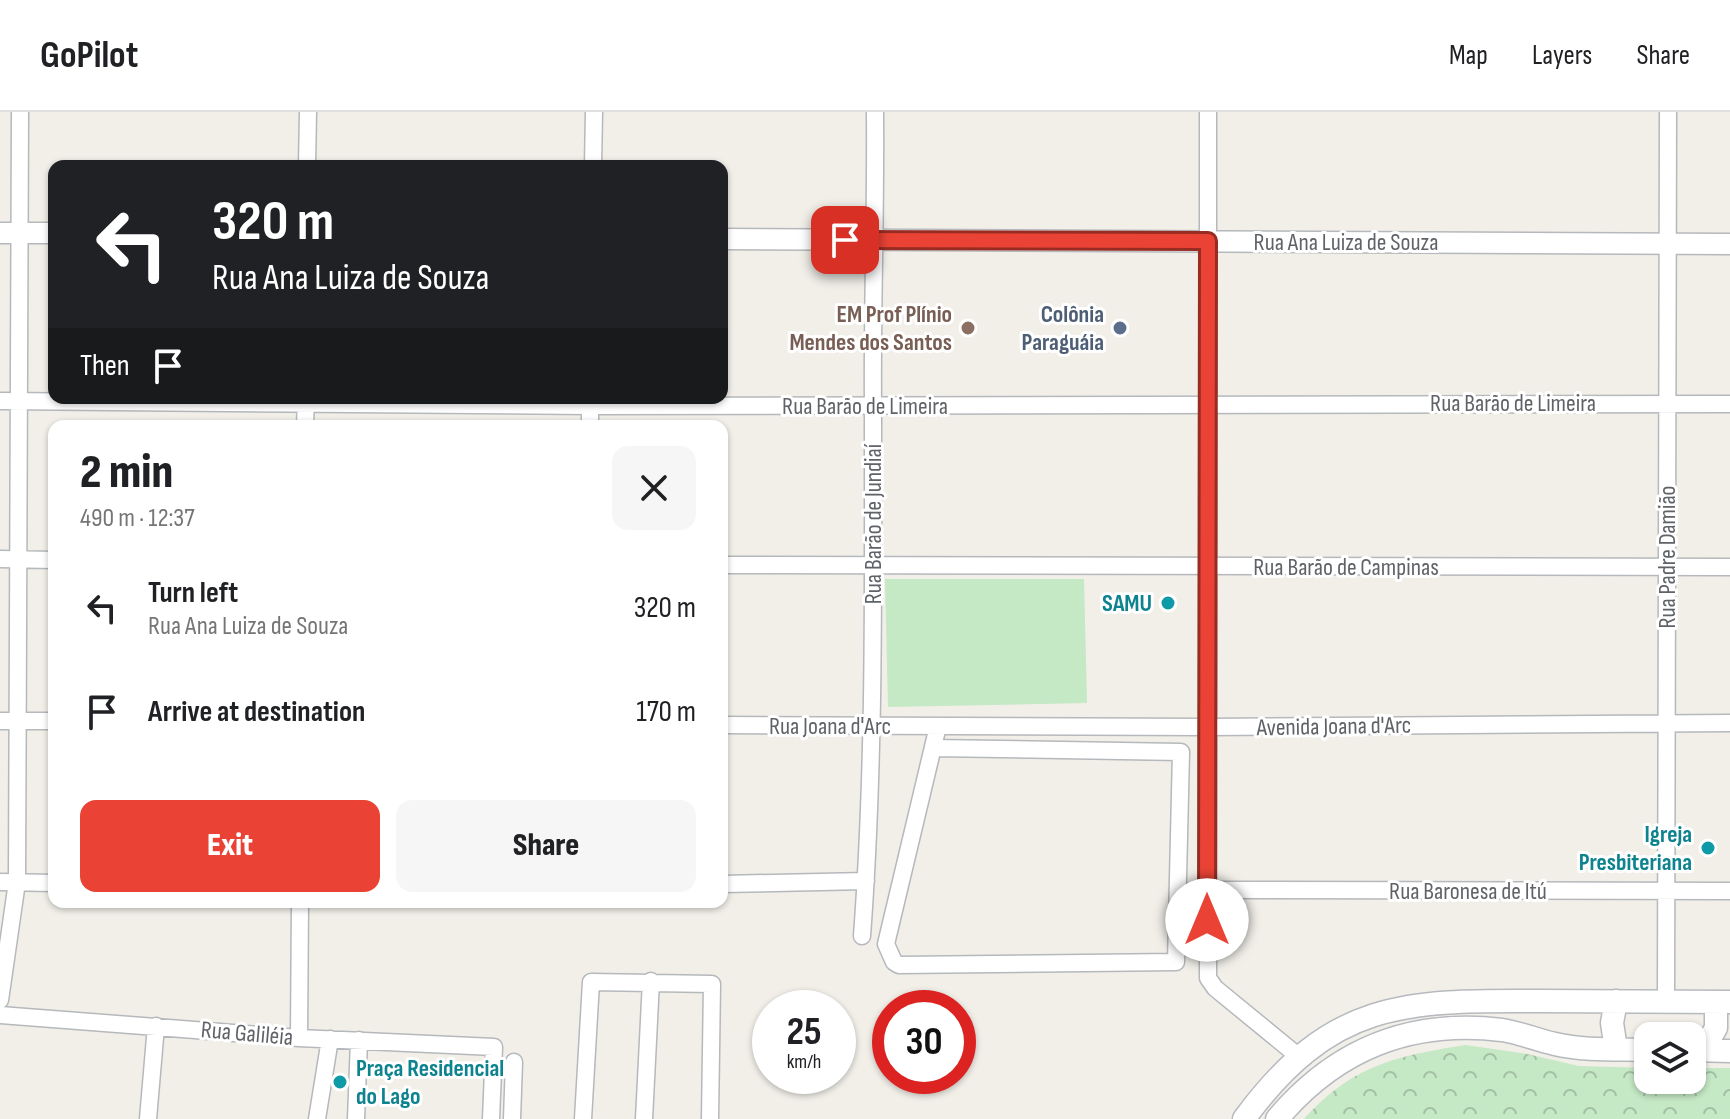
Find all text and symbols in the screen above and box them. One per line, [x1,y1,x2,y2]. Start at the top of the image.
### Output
text: GoPilot [40,33,138,78]
text: Map [1449,39,1488,72]
text: Layers [1532,39,1592,72]
text: Share [1636,39,1690,72]
text: 320 m [212,189,334,256]
icon: left [80,192,184,296]
pin [811,206,879,274]
icon: arrive [823,218,867,262]
street label: Rua Ana Luiza de Souza [1254,228,1438,257]
text: Rua Ana Luiza de Souza [212,257,489,300]
place label: EM Prof Plínio Mendes dos Santos [789,300,952,357]
place label: Colônia Paraguáia [1022,300,1104,357]
marker: EM Prof Plínio Mendes dos Santos [959,319,977,337]
marker: Colônia Paraguáia [1111,319,1129,337]
icon: arrive [146,344,190,388]
text: Then [80,348,130,384]
street label: Rua Barão de Limeira [1430,389,1596,418]
street label: Rua Barão de Limeira [782,392,948,421]
street label: Rua Barão de Jundiaí [859,443,888,604]
text: 2 min [80,444,173,501]
button: close [612,446,696,530]
street label: Rua Padre Damião [1653,485,1682,629]
text: 490 m · 12:37 [80,503,195,534]
street label: Rua Barão de Campinas [1253,553,1439,582]
text: Turn left [148,575,238,611]
icon: left [80,586,124,630]
place label: SAMU [1102,589,1152,618]
text: 320 m [634,590,696,626]
marker: SAMU [1159,594,1177,612]
text: Rua Ana Luiza de Souza [148,611,348,642]
icon: arrive [80,690,124,734]
text: Arrive at destination [148,694,365,730]
text: 170 m [636,694,696,730]
street label: Avenida Joana d'Arc [1255,711,1412,742]
street label: Rua Joana d'Arc [769,712,891,741]
button: Exit [80,800,380,892]
button: Share [396,800,696,892]
place label: Igreja Presbiteriana [1579,820,1692,877]
marker: Igreja Presbiteriana [1699,839,1717,857]
street label: Rua Baronesa de Itú [1389,877,1547,906]
position arrow [1165,878,1249,962]
speed limit sign: 30 [872,990,976,1094]
text: 25 [786,1008,822,1056]
street label: Rua Galiléia [200,1015,294,1052]
map controls [1634,1022,1706,1094]
button: layers [1634,1022,1706,1094]
text: km/h [787,1050,821,1074]
place label: Praça Residencial do Lago [356,1054,504,1111]
marker: Praça Residencial do Lago [331,1073,349,1091]

